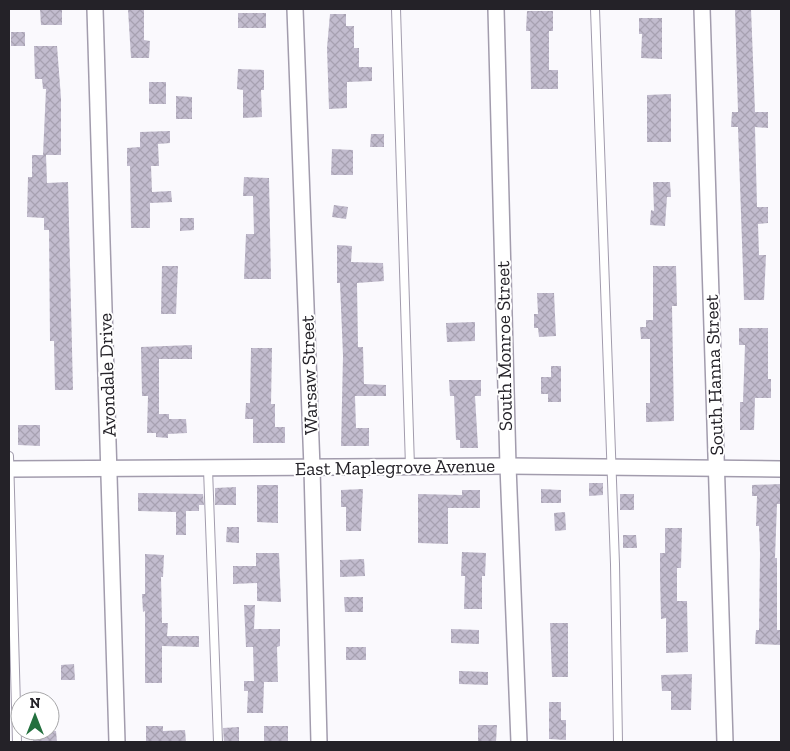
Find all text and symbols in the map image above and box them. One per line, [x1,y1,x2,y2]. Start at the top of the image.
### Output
street label: South Monroe Street [491,261,517,431]
street label: South Hanna Street [700,294,728,456]
street label: Avondale Drive [93,313,121,437]
street label: Warsaw Street [295,315,323,435]
street label: East Maplegrove Avenue [295,454,495,480]
north arrow [10,691,60,741]
text: N [30,695,41,712]

